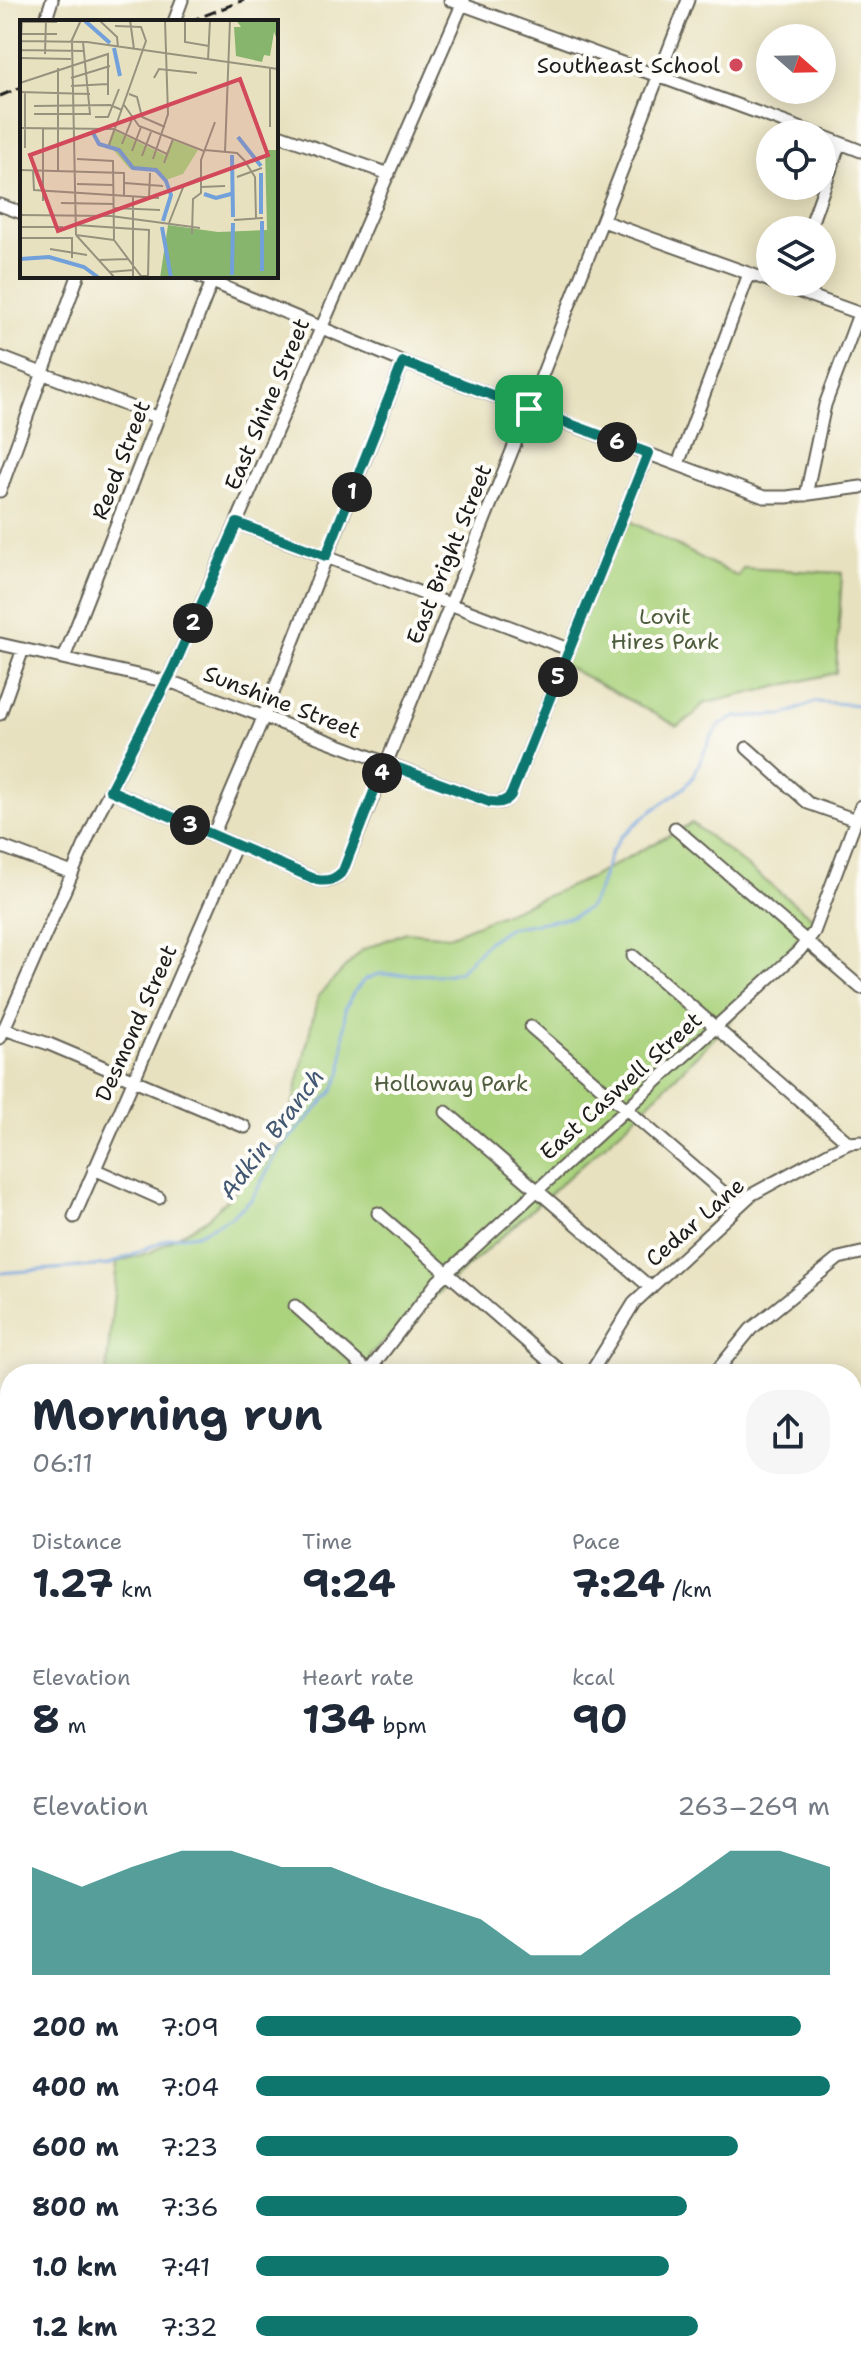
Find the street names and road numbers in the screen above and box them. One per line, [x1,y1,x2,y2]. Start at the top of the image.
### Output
street label: East Shine Street [218,314,316,494]
street label: Reed Street [85,396,157,524]
street label: East Bright Street [400,460,498,648]
street label: Sunshine Street [200,659,364,745]
street label: Desmond Street [88,940,184,1106]
street label: East Caswell Street [534,1005,708,1167]
street label: Cedar Lane [640,1171,750,1273]

